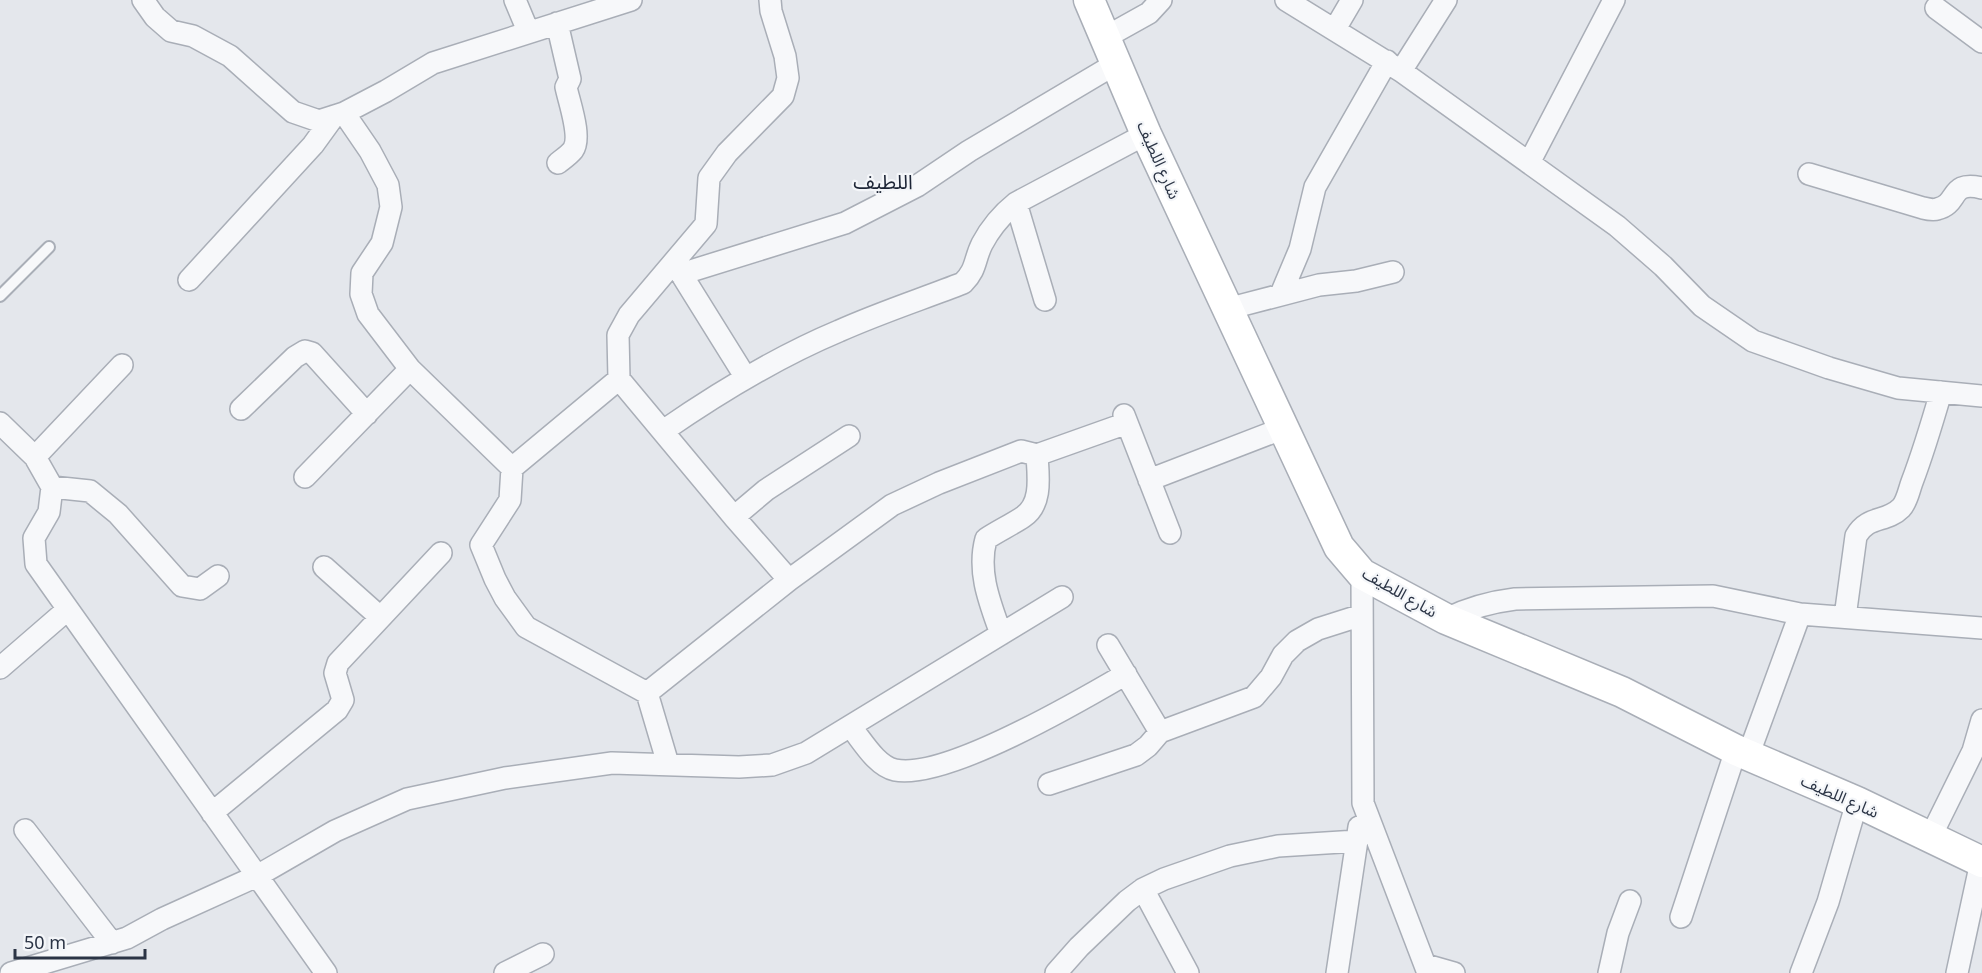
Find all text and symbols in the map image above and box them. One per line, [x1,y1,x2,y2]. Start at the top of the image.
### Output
street label: شارع اللطيف [1130,118,1186,203]
district label: اللطيف [853,168,913,195]
street label: شارع اللطيف [1358,562,1441,624]
street label: شارع اللطيف [1797,769,1882,825]
scale bar [15,922,146,960]
text: 50 m [24,930,66,954]

